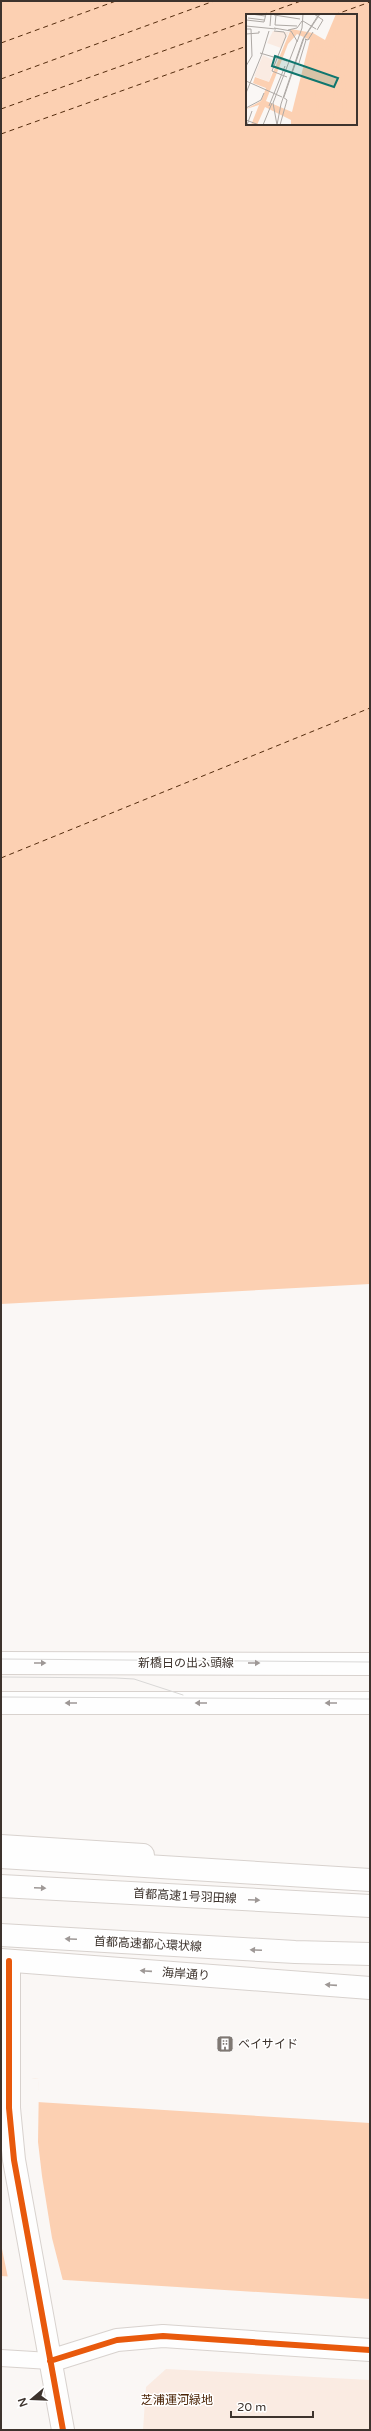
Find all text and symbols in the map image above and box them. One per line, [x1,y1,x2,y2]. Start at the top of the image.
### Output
inset map [246,14,357,125]
street label: 新橋日の出ふ頭線 [138,1656,234,1670]
one-way arrow [34,1660,47,1666]
one-way arrow [248,1660,261,1666]
one-way arrow [64,1700,77,1706]
one-way arrow [194,1700,207,1706]
one-way arrow [324,1700,337,1706]
one-way arrow [34,1885,46,1892]
street label: 首都高速1号羽田線 [133,1886,237,1906]
one-way arrow [248,1897,261,1903]
street label: 首都高速都心環状線 [94,1934,202,1954]
one-way arrow [64,1936,77,1942]
one-way arrow [250,1946,262,1953]
street label: 海岸通り [162,1965,210,1983]
one-way arrow [140,1967,152,1974]
one-way arrow [325,1981,337,1988]
building icon: ベイサイド [215,2034,235,2054]
place label: ベイサイド [238,2037,298,2051]
north arrow [12,2379,52,2419]
park label: 芝浦運河緑地 [141,2393,213,2407]
scale bar [231,2393,313,2419]
text: N [15,2396,31,2408]
text: 20 m [237,2400,266,2414]

